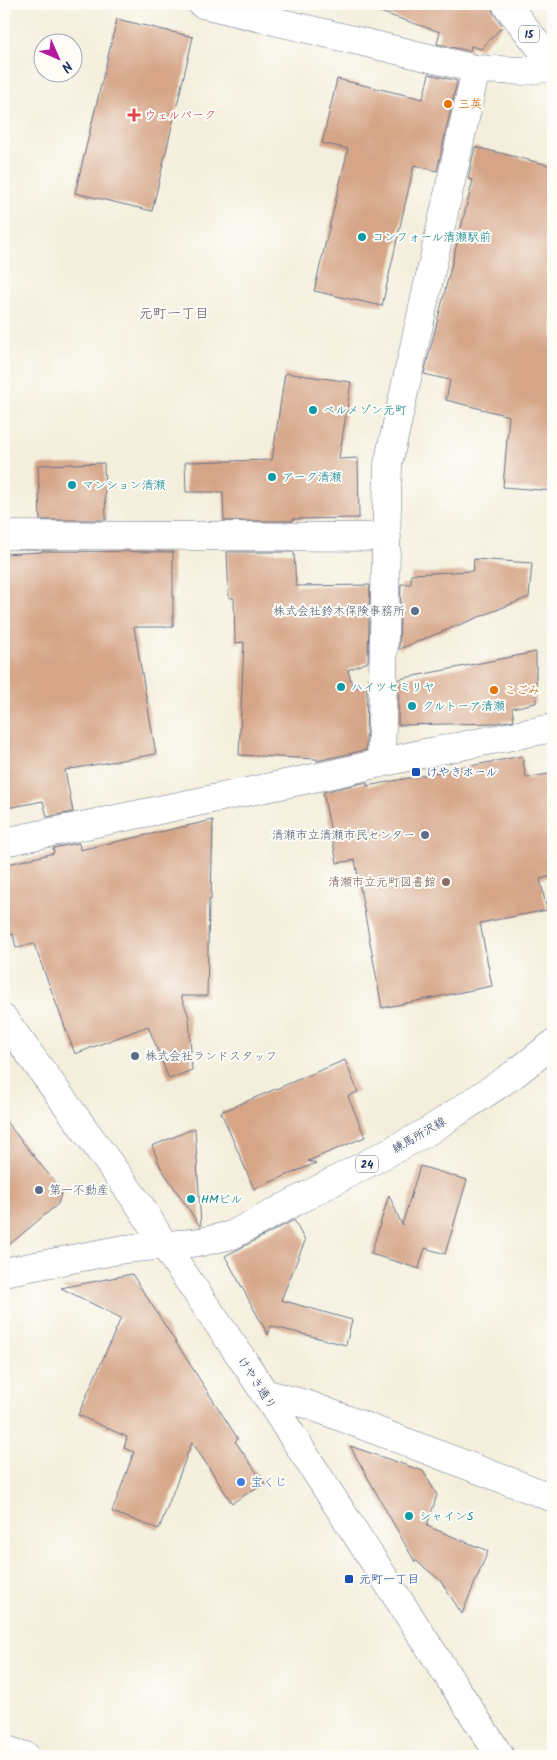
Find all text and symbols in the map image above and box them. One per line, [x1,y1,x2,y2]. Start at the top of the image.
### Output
road number: 15 [519,26,539,42]
north arrow [32,32,82,82]
text: N [55,56,77,78]
place label: 三英 [458,95,482,114]
marker: 三英 [442,98,454,110]
place label: ウェルパーク [144,106,216,125]
marker: ウェルパーク [128,109,140,121]
place label: コンフォール清瀬駅前 [372,228,491,247]
marker: コンフォール清瀬駅前 [356,231,368,243]
district label: 元町一丁目 [139,303,209,325]
place label: ベルメゾン元町 [323,401,407,420]
marker: ベルメゾン元町 [307,404,319,416]
place label: アーク清瀬 [282,468,342,487]
marker: アーク清瀬 [266,471,278,483]
place label: マンション清瀬 [82,476,166,495]
marker: マンション清瀬 [66,479,78,491]
place label: 株式会社鈴木保険事務所 [273,602,405,621]
marker: 株式会社鈴木保険事務所 [409,605,421,617]
place label: ハイツセミリヤ [351,678,435,697]
marker: ハイツセミリヤ [335,681,347,693]
place label: こごみ [504,681,540,700]
marker: こごみ [488,684,500,696]
place label: クルトーア清瀬 [422,697,505,716]
marker: クルトーア清瀬 [406,700,418,712]
place label: けやきホール [426,763,497,782]
marker: けやきホール [410,766,422,778]
place label: 清瀬市立清瀬市民センター [271,826,415,845]
marker: 清瀬市立清瀬市民センター [419,829,431,841]
place label: 清瀬市立元町図書館 [328,873,436,892]
marker: 清瀬市立元町図書館 [440,876,452,888]
place label: 株式会社ランドスタッフ [145,1047,277,1066]
marker: 株式会社ランドスタッフ [129,1050,141,1062]
street label: 練馬所沢線 [389,1112,450,1159]
road number: 24 [356,1156,378,1172]
place label: 第一不動産 [49,1181,109,1200]
marker: 第一不動産 [33,1184,45,1196]
place label: HMビル [201,1190,242,1209]
marker: HMビル [185,1193,197,1205]
street label: けやき通り [232,1353,281,1414]
place label: 宝くじ [251,1473,287,1492]
marker: 宝くじ [235,1476,247,1488]
place label: シャインS [419,1507,474,1526]
marker: シャインS [403,1510,415,1522]
place label: 元町一丁目 [359,1570,419,1589]
marker: 元町一丁目 [343,1573,355,1585]

